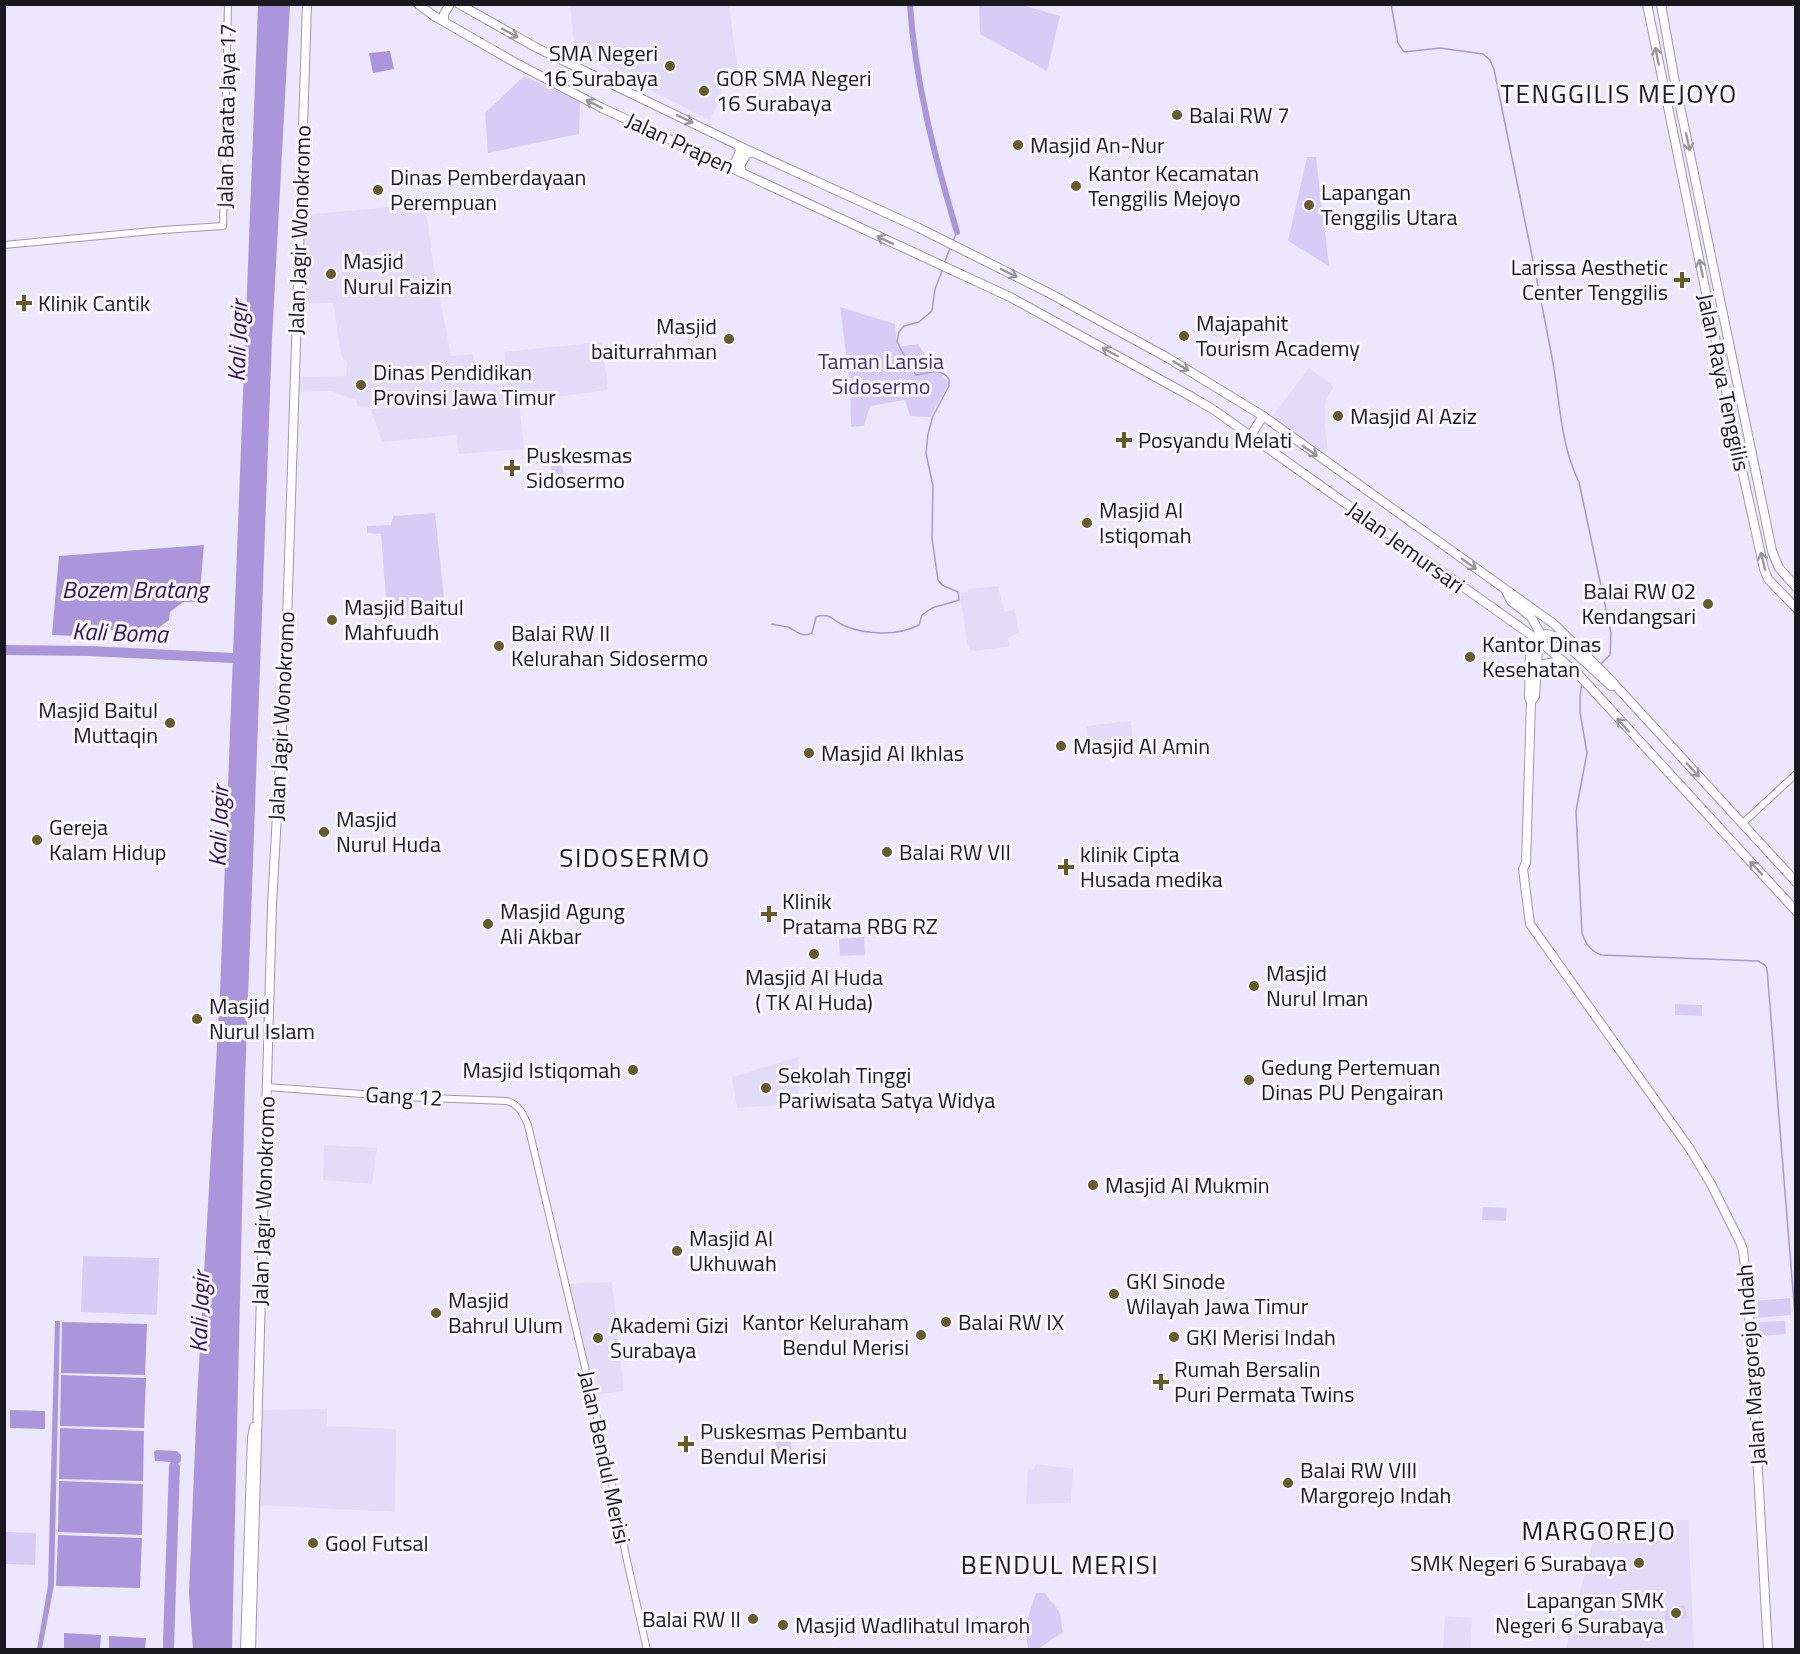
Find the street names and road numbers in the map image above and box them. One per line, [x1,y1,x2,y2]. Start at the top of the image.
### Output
street label: Jalan Barata Jaya 17 [207,23,245,209]
street label: Jalan Prapen [620,103,740,183]
street label: Jalan Jagir Wonokromo [278,125,320,335]
street label: Jalan Raya Tenggilis [1689,290,1759,474]
street label: Jalan Jemursari [1340,492,1472,602]
street label: Jalan Jagir Wonokromo [259,610,303,822]
street label: Gang 12 [365,1077,443,1115]
street label: Jalan Jagir Wonokromo [242,1096,284,1306]
street label: Jalan Margorejo Indah [1727,1263,1775,1467]
street label: Jalan Bendul Merisi [570,1367,640,1547]

